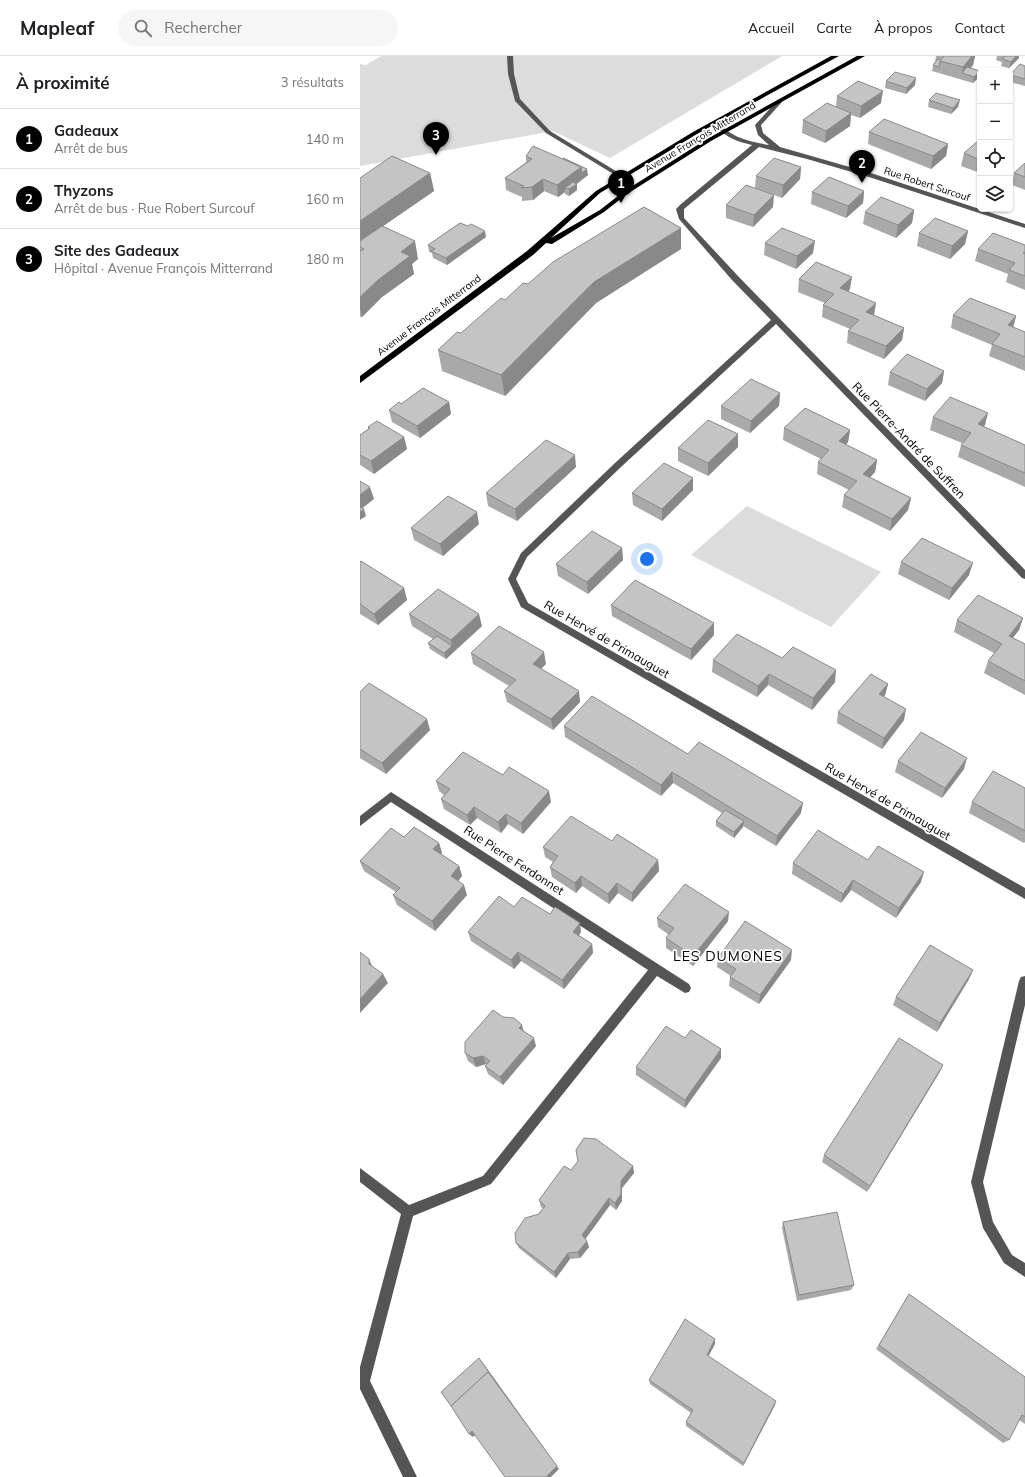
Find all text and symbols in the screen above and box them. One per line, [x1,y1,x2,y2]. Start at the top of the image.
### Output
search box [118,10,398,46]
text: Mapleaf [20,16,94,40]
icon: search [132,17,154,39]
text: Rechercher [164,18,242,37]
text: Accueil [748,19,794,37]
text: Carte [816,19,852,37]
text: À propos [874,19,933,37]
text: Contact [955,19,1005,37]
map controls [977,68,1013,212]
button: + [977,68,1013,104]
text: À proximité [16,72,110,93]
text: 3 résultats [281,74,344,90]
street label: Avenue François Mitterrand [642,99,758,175]
button: − [977,104,1013,140]
text: Gadeaux [54,121,118,140]
pin: 3 [423,122,449,155]
text: 1 [25,131,33,147]
text: 140 m [306,131,344,147]
text: Arrêt de bus [54,140,128,156]
button: locate [977,140,1013,176]
pin: 2 [849,150,875,183]
street label: Rue Robert Surcouf [882,164,972,204]
pin: 1 [608,170,634,203]
button: layers [977,176,1013,212]
text: Thyzons [54,181,113,200]
text: 2 [25,191,33,207]
text: 160 m [306,191,344,207]
text: Arrêt de bus · Rue Robert Surcouf [54,200,255,216]
text: Site des Gadeaux [54,241,179,260]
text: 3 [25,251,33,267]
text: 180 m [306,251,344,267]
text: Hôpital · Avenue François Mitterrand [54,260,273,276]
street label: Avenue François Mitterrand [374,272,484,358]
street label: Rue Pierre-André de Suffren [849,379,969,501]
your location [637,549,657,569]
street label: Rue Hervé de Primauguet [542,597,672,681]
street label: Rue Hervé de Primauguet [823,759,953,843]
street label: Rue Pierre Ferdonnet [461,822,567,898]
district label: LES DUMONES [673,947,783,965]

